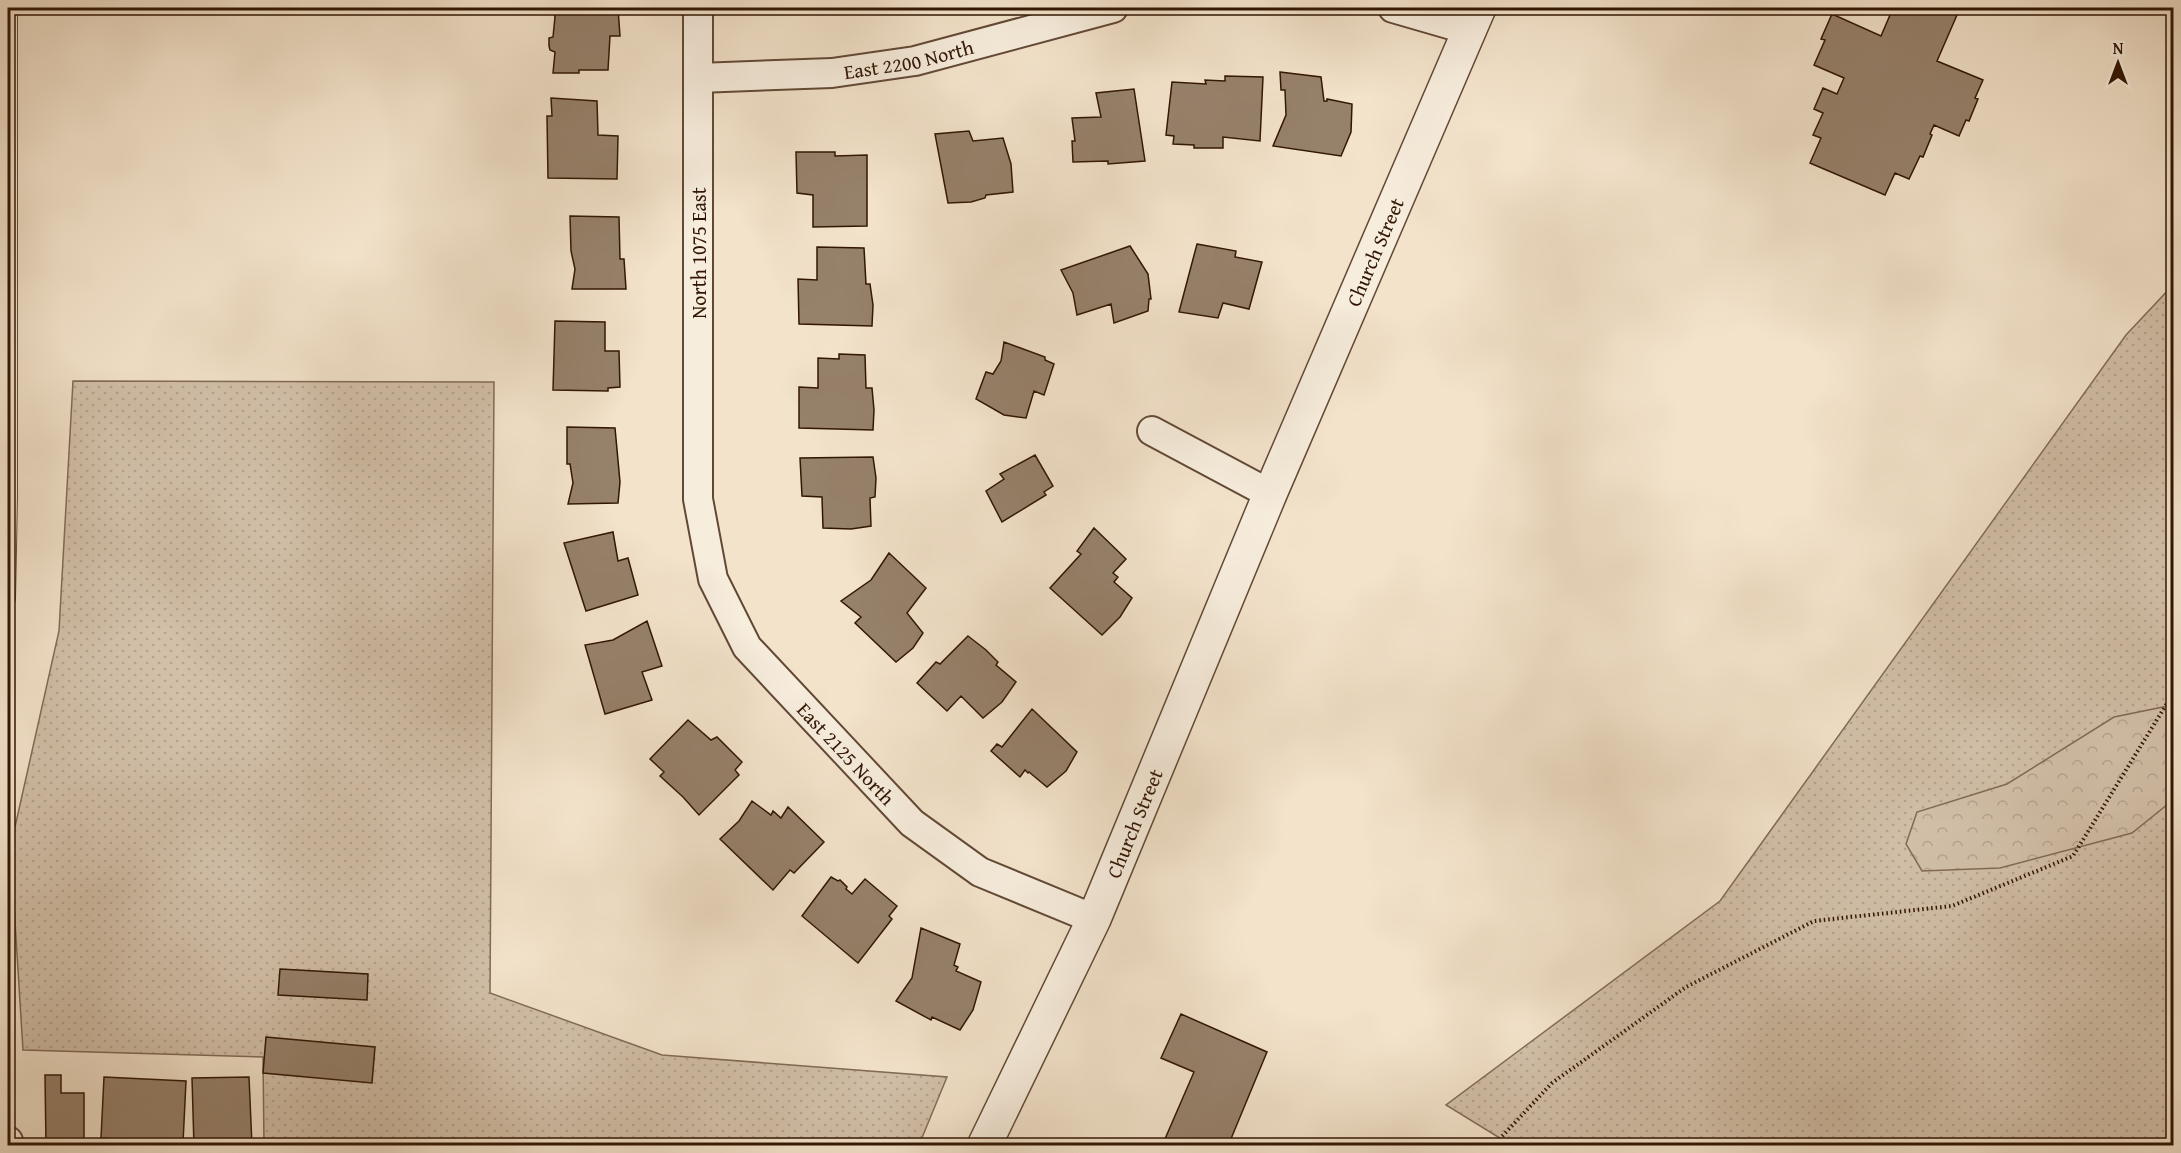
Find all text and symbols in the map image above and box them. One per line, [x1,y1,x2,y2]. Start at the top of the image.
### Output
street label: East 2200 North [842,31,977,86]
north arrow [2088,33,2148,93]
text: N [2113,36,2124,60]
street label: North 1075 East [684,187,713,319]
street label: Church Street [1338,193,1410,311]
street label: East 2125 North [791,695,902,811]
street label: Church Street [1098,764,1169,882]

